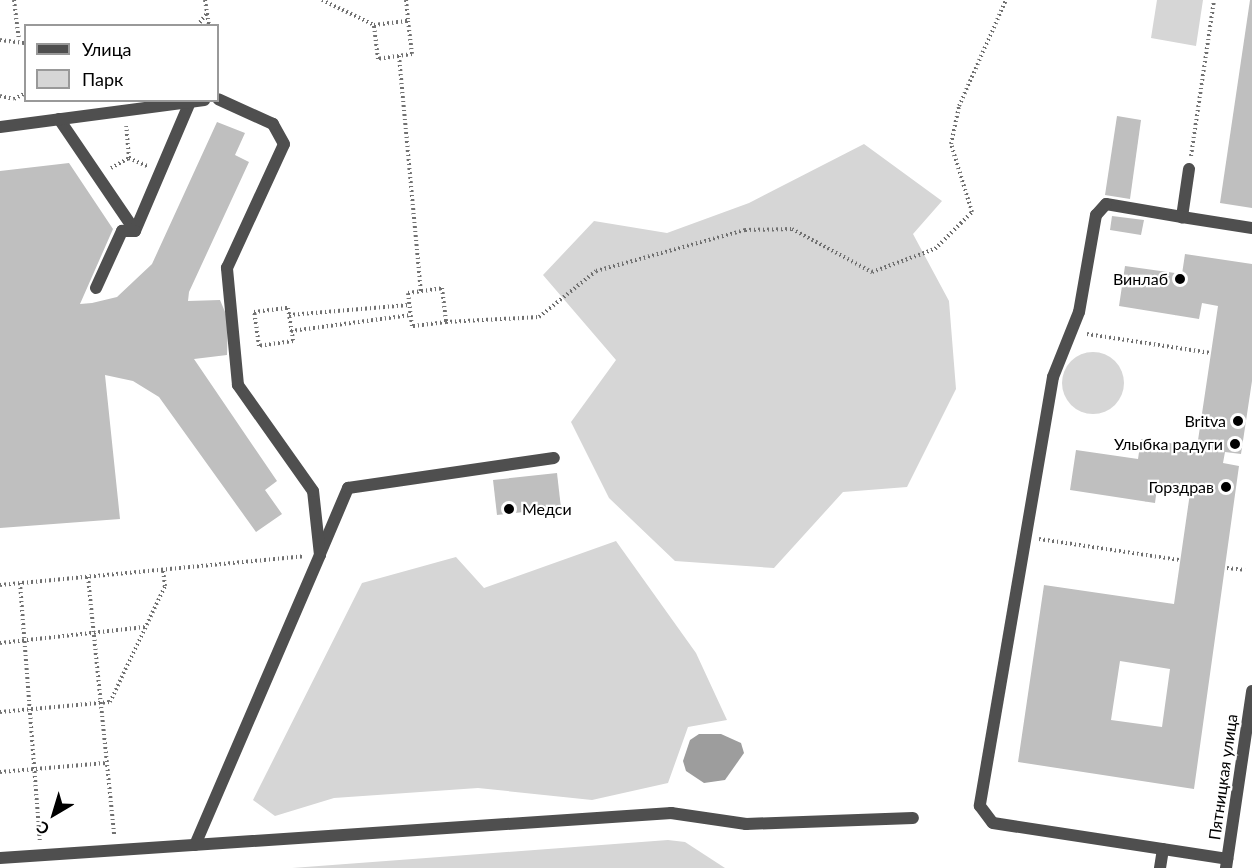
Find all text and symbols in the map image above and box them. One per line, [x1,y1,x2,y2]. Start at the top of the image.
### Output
legend [24,24,219,102]
text: Улица [82,38,132,60]
text: Парк [82,68,123,90]
place label: Винлаб [1113,269,1168,289]
marker: Винлаб [1173,272,1187,286]
place label: Britva [1184,411,1226,431]
marker: Britva [1231,414,1245,428]
place label: Улыбка радуги [1114,434,1223,454]
marker: Улыбка радуги [1228,437,1242,451]
place label: Горздрав [1148,477,1214,497]
marker: Горздрав [1219,480,1233,494]
place label: Медси [522,499,572,519]
marker: Медси [500,500,518,518]
street label: Пятницкая улица [1205,713,1241,841]
north arrow [24,784,84,844]
text: С [33,818,53,839]

